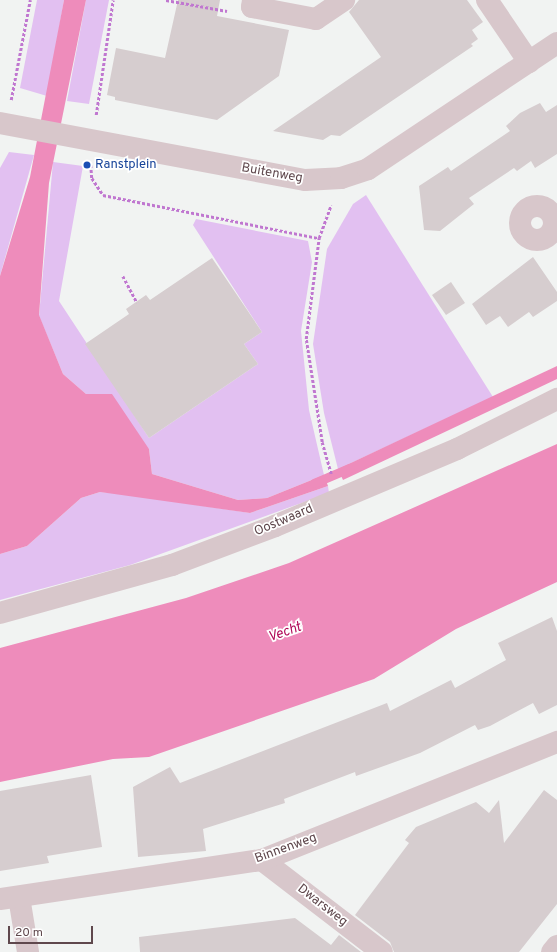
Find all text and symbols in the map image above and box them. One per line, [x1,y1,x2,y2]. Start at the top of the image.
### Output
place label: Ranstplein [95,157,157,173]
marker: Ranstplein [82,160,92,170]
street label: Buitenweg [240,161,304,187]
street label: Oostwaard [252,502,316,540]
water label: Vecht [266,619,304,647]
street label: Binnenweg [253,831,319,867]
street label: Dwarsweg [294,882,350,930]
scale bar [10,918,95,944]
text: 20 m [15,925,43,941]

